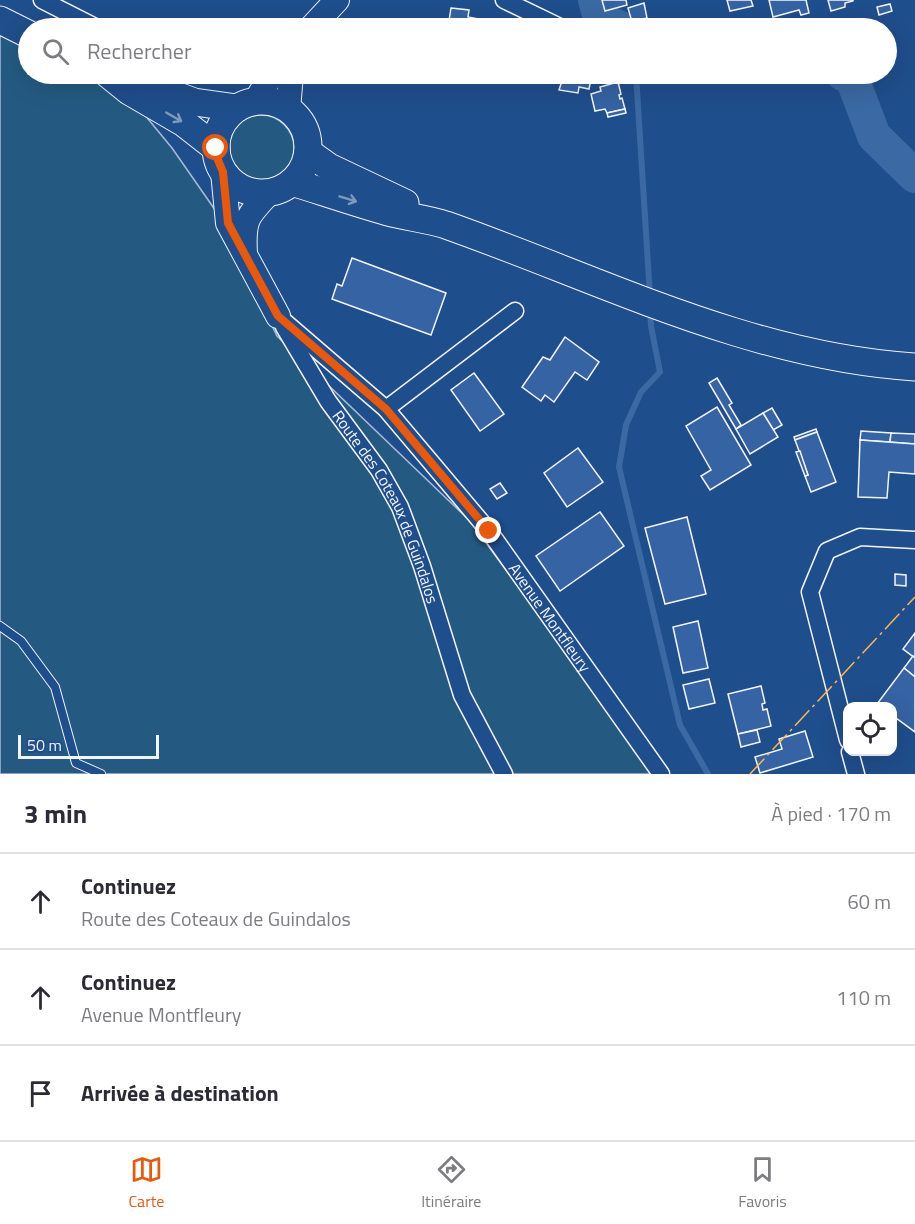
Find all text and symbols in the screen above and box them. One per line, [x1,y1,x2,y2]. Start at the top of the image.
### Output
search box [18,18,897,84]
text: Rechercher [87,34,192,68]
icon: search [39,35,72,68]
one-way arrow [165,111,182,123]
route start [202,134,228,160]
one-way arrow [338,194,357,205]
street label: Route des Coteaux de Guindalos [327,405,445,606]
route end [475,517,501,543]
street label: Avenue Montfleury [503,558,597,677]
map controls [843,702,897,756]
button: locate [843,702,897,756]
scale bar [18,732,159,760]
text: 50 m [27,733,62,757]
text: 3 min [24,794,87,833]
text: À pied · 170 m [771,798,891,829]
text: Continuez [81,869,176,903]
icon: ahead [24,885,57,918]
text: 60 m [847,886,891,917]
text: Route des Coteaux de Guindalos [81,903,351,934]
text: Continuez [81,965,176,999]
icon: ahead [24,981,57,1014]
text: 110 m [836,982,891,1013]
text: Avenue Montfleury [81,999,241,1030]
text: Arrivée à destination [81,1076,279,1110]
icon: arrive [24,1077,57,1110]
tab: Carte [128,1153,164,1213]
tab: Itinéraire [421,1153,481,1213]
tab: Favoris [738,1153,787,1213]

